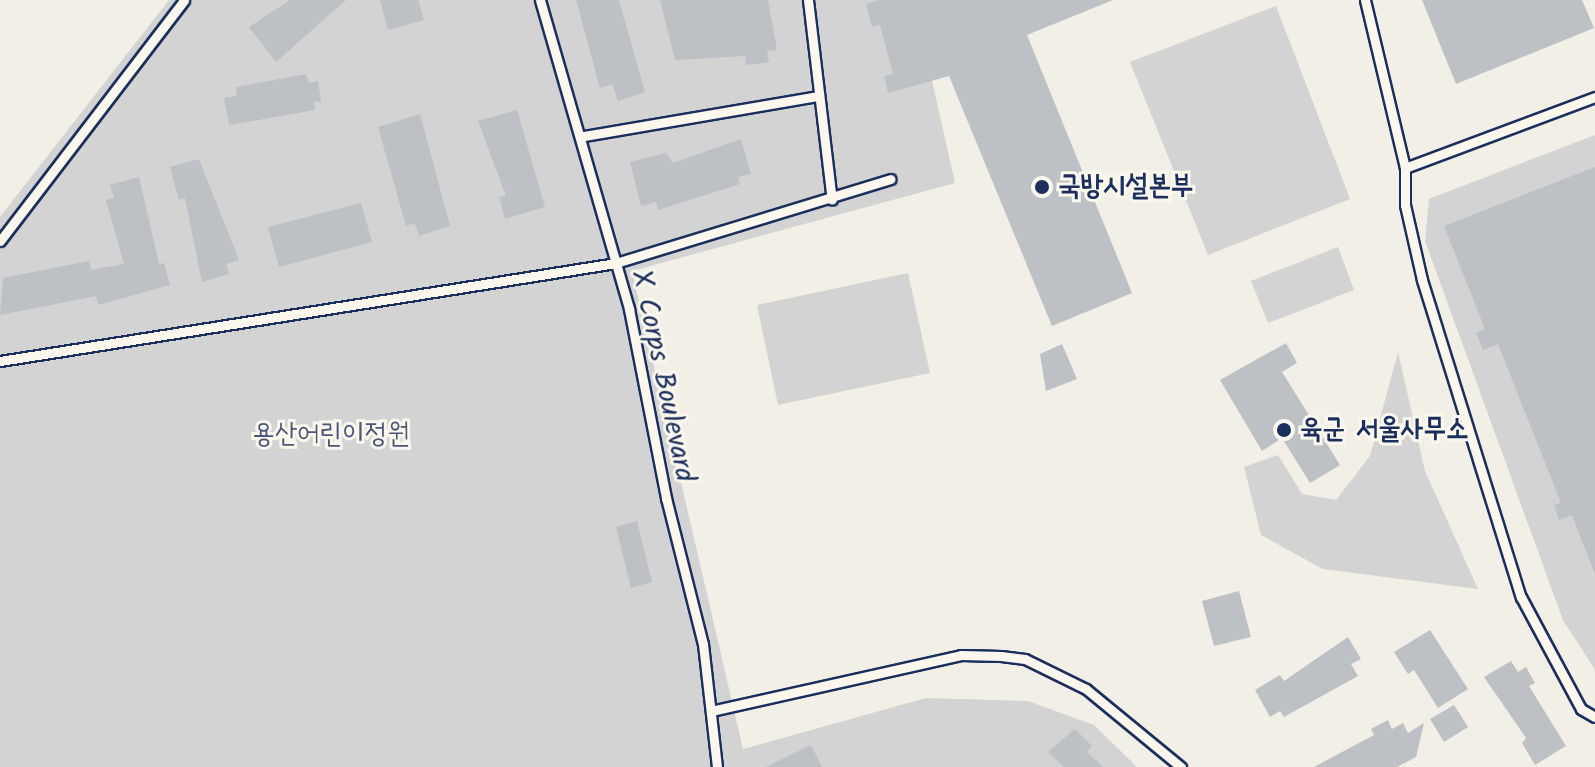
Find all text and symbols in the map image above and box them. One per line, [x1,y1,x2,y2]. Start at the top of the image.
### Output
place label: 국방시설본부 [1058,170,1193,204]
marker: 국방시설본부 [1033,178,1051,196]
street label: X Corps Boulevard [623,267,701,485]
place label: 육군 서울사무소 [1300,413,1468,447]
park label: 용산어린이정원 [252,418,410,452]
marker: 육군 서울사무소 [1275,421,1293,439]

